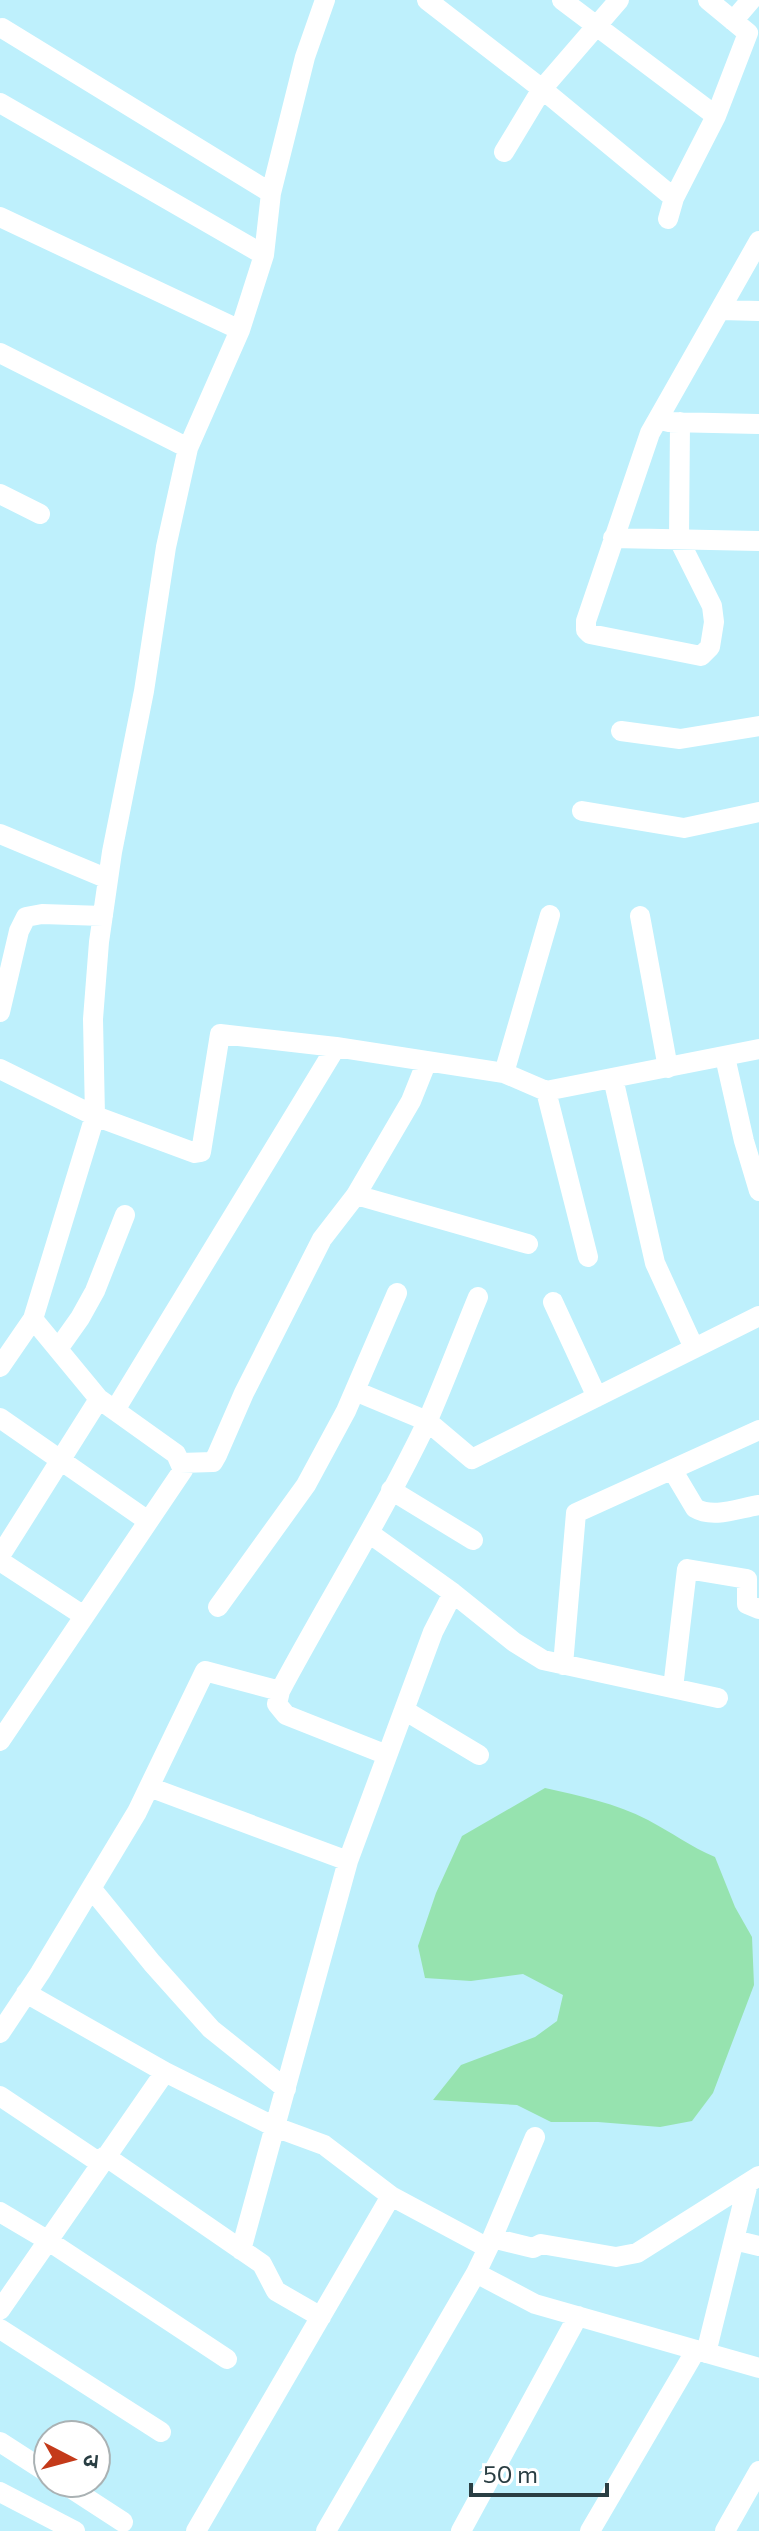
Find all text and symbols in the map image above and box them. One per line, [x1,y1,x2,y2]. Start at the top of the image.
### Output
north arrow [32,2419,112,2499]
scale bar [471,2447,607,2497]
text: उ [78,2453,106,2470]
text: 50 m [483,2459,538,2488]

